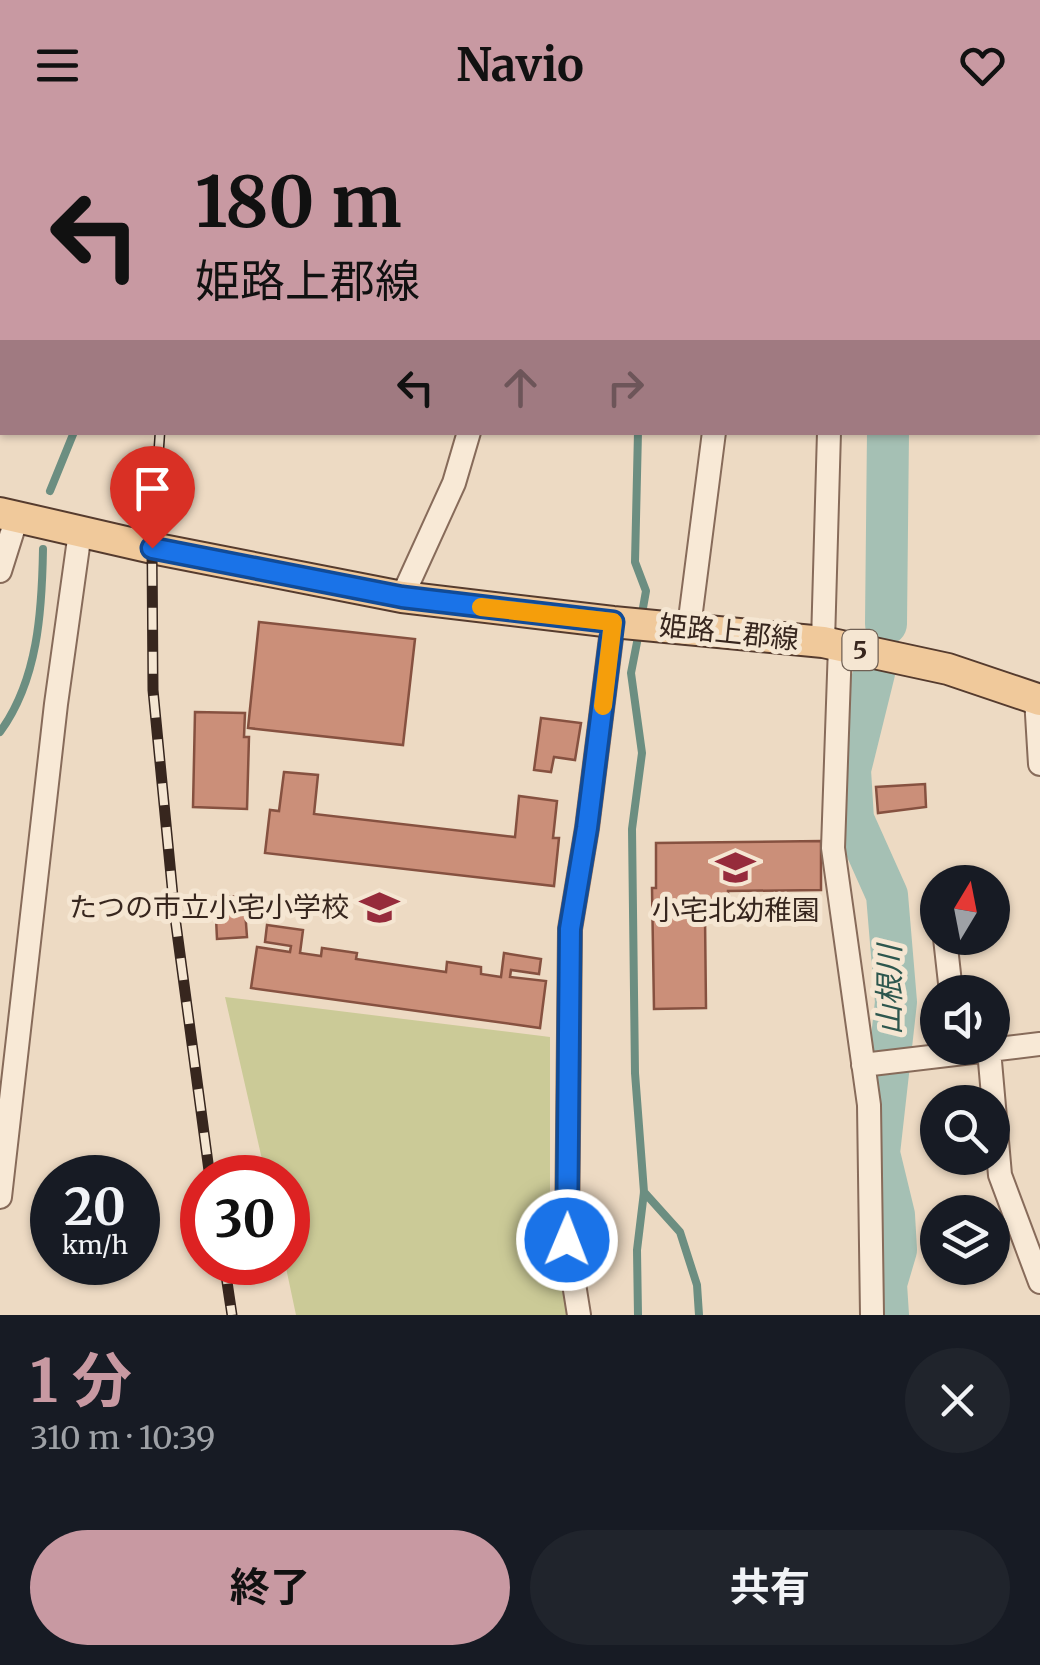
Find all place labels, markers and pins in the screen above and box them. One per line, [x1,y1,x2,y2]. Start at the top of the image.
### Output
pin [110,446,195,549]
school or university icon: 小宅北幼稚園 [715,846,757,888]
school or university icon: たつの市立小宅小学校 [358,886,400,928]
place label: たつの市立小宅小学校 [69,889,349,925]
place label: 小宅北幼稚園 [652,892,820,928]

